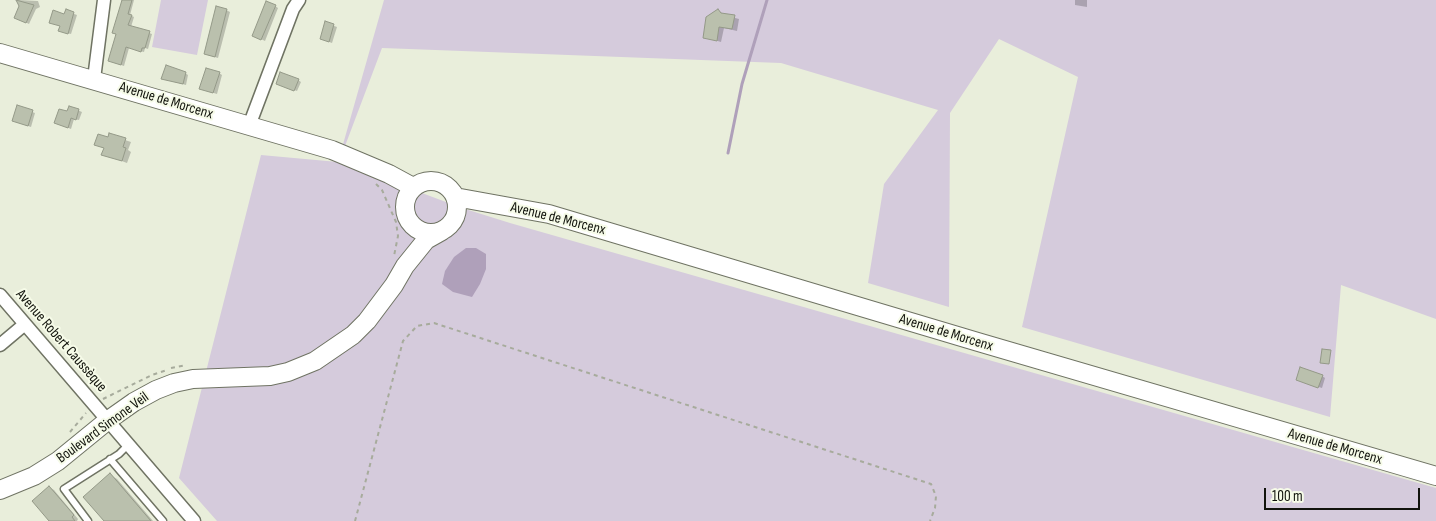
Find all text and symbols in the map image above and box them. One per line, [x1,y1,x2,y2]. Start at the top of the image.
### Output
street label: Avenue de Morcenx [117,78,215,124]
street label: Avenue de Morcenx [509,199,607,239]
street label: Avenue Robert Caussèque [12,286,110,396]
street label: Avenue de Morcenx [897,310,995,356]
street label: Boulevard Simone Veil [53,388,153,468]
street label: Avenue de Morcenx [1286,425,1384,469]
scale bar [1266,478,1422,510]
text: 100 m [1272,487,1303,506]

